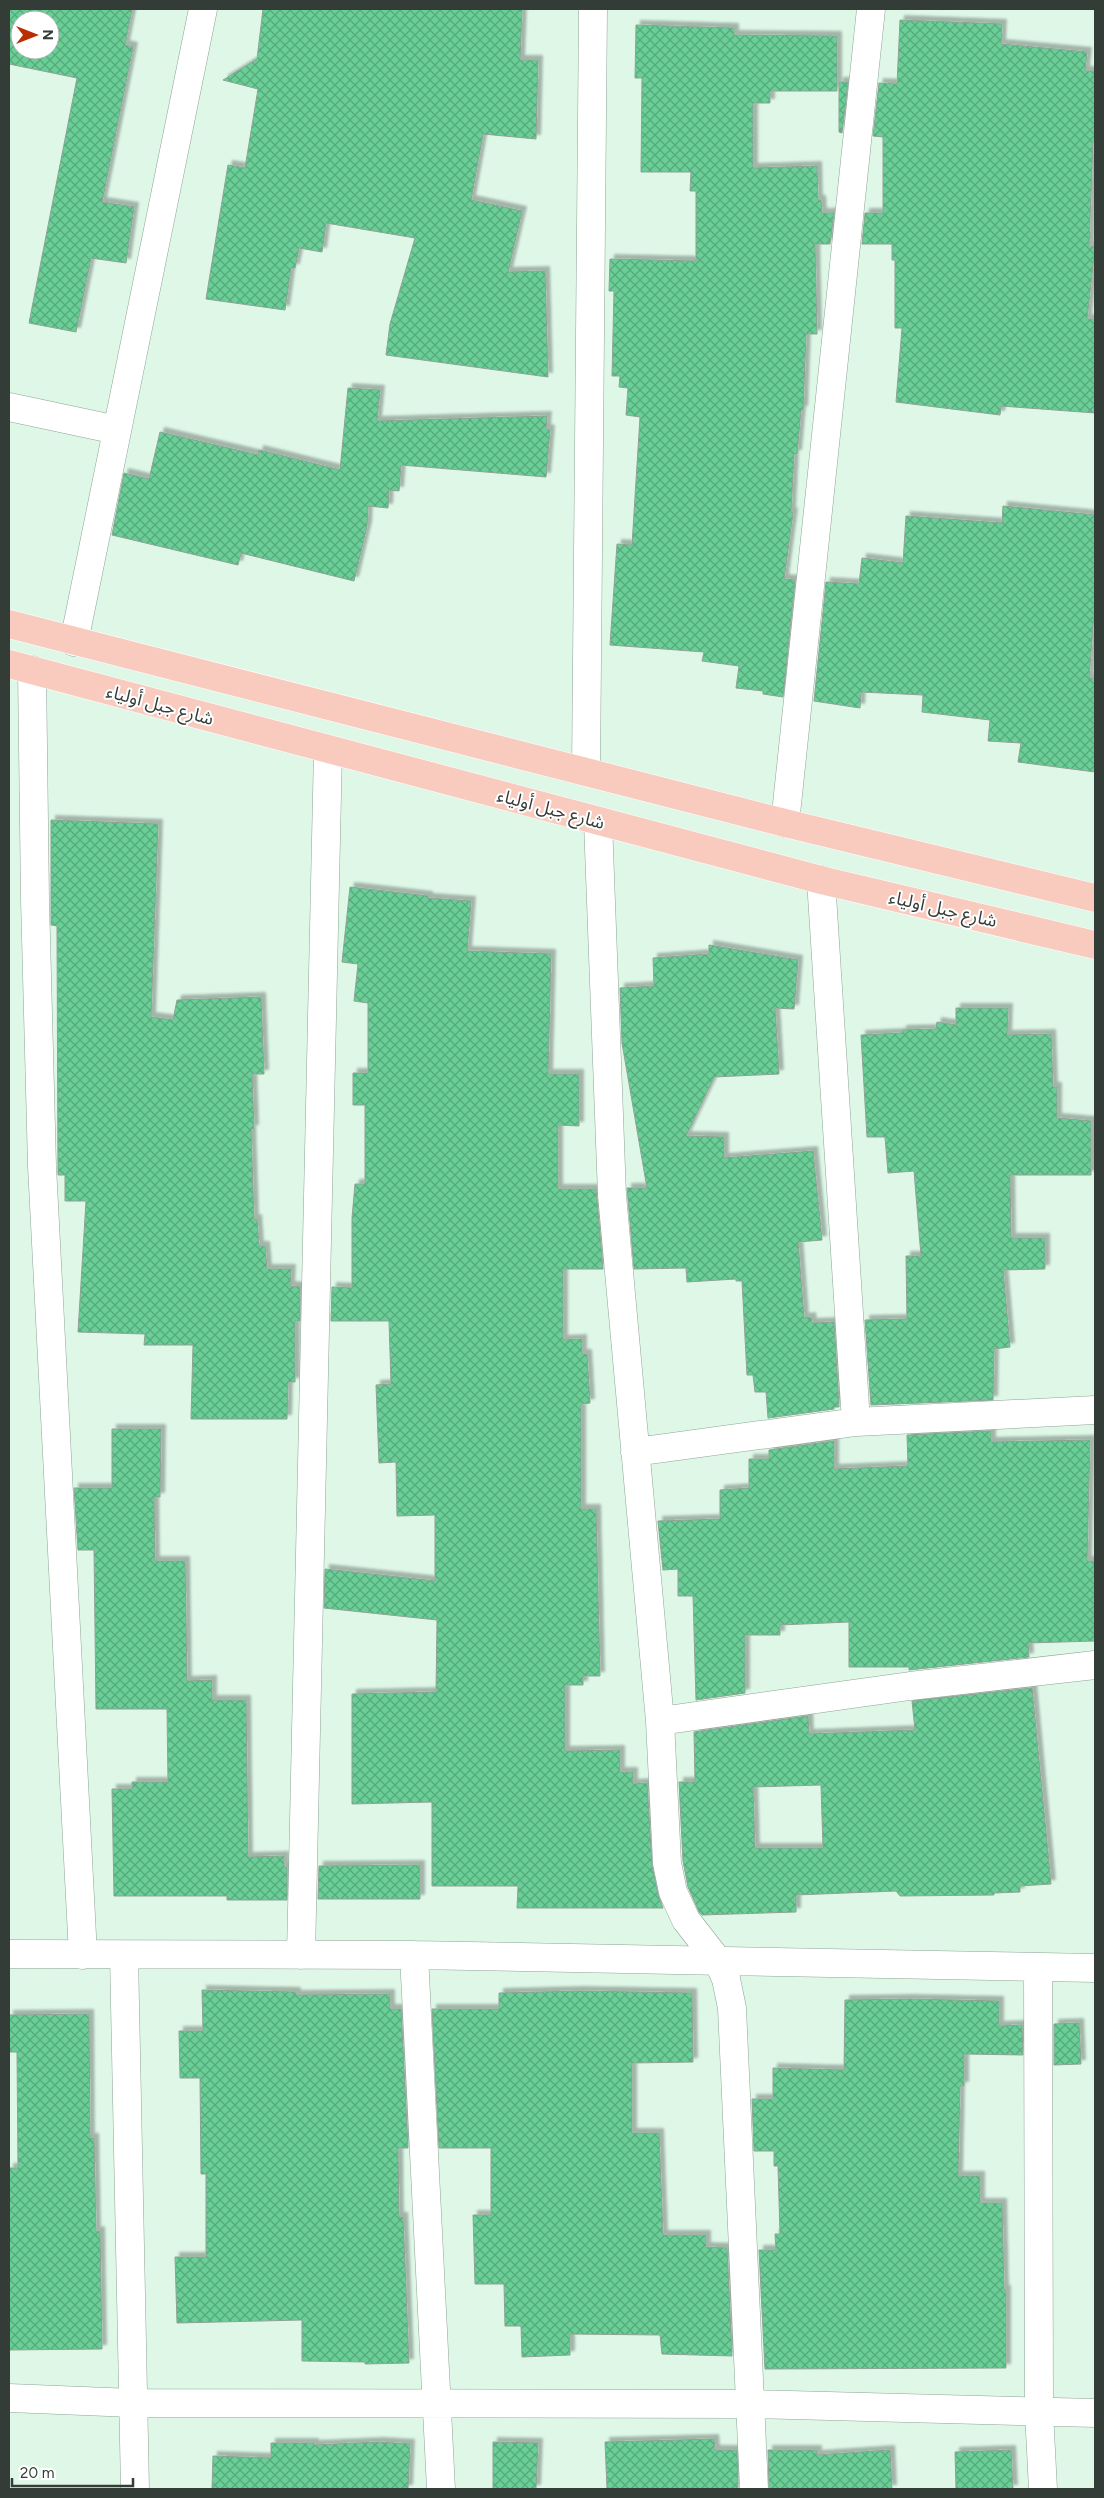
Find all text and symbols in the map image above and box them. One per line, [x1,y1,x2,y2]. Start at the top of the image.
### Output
north arrow [10,10,60,60]
text: N [39,30,56,40]
street label: شارع جبل أولياء [103,680,216,733]
street label: شارع جبل أولياء [494,784,607,837]
street label: شارع جبل أولياء [886,886,999,935]
scale bar [12,2456,134,2488]
text: 20 m [20,2464,54,2482]

